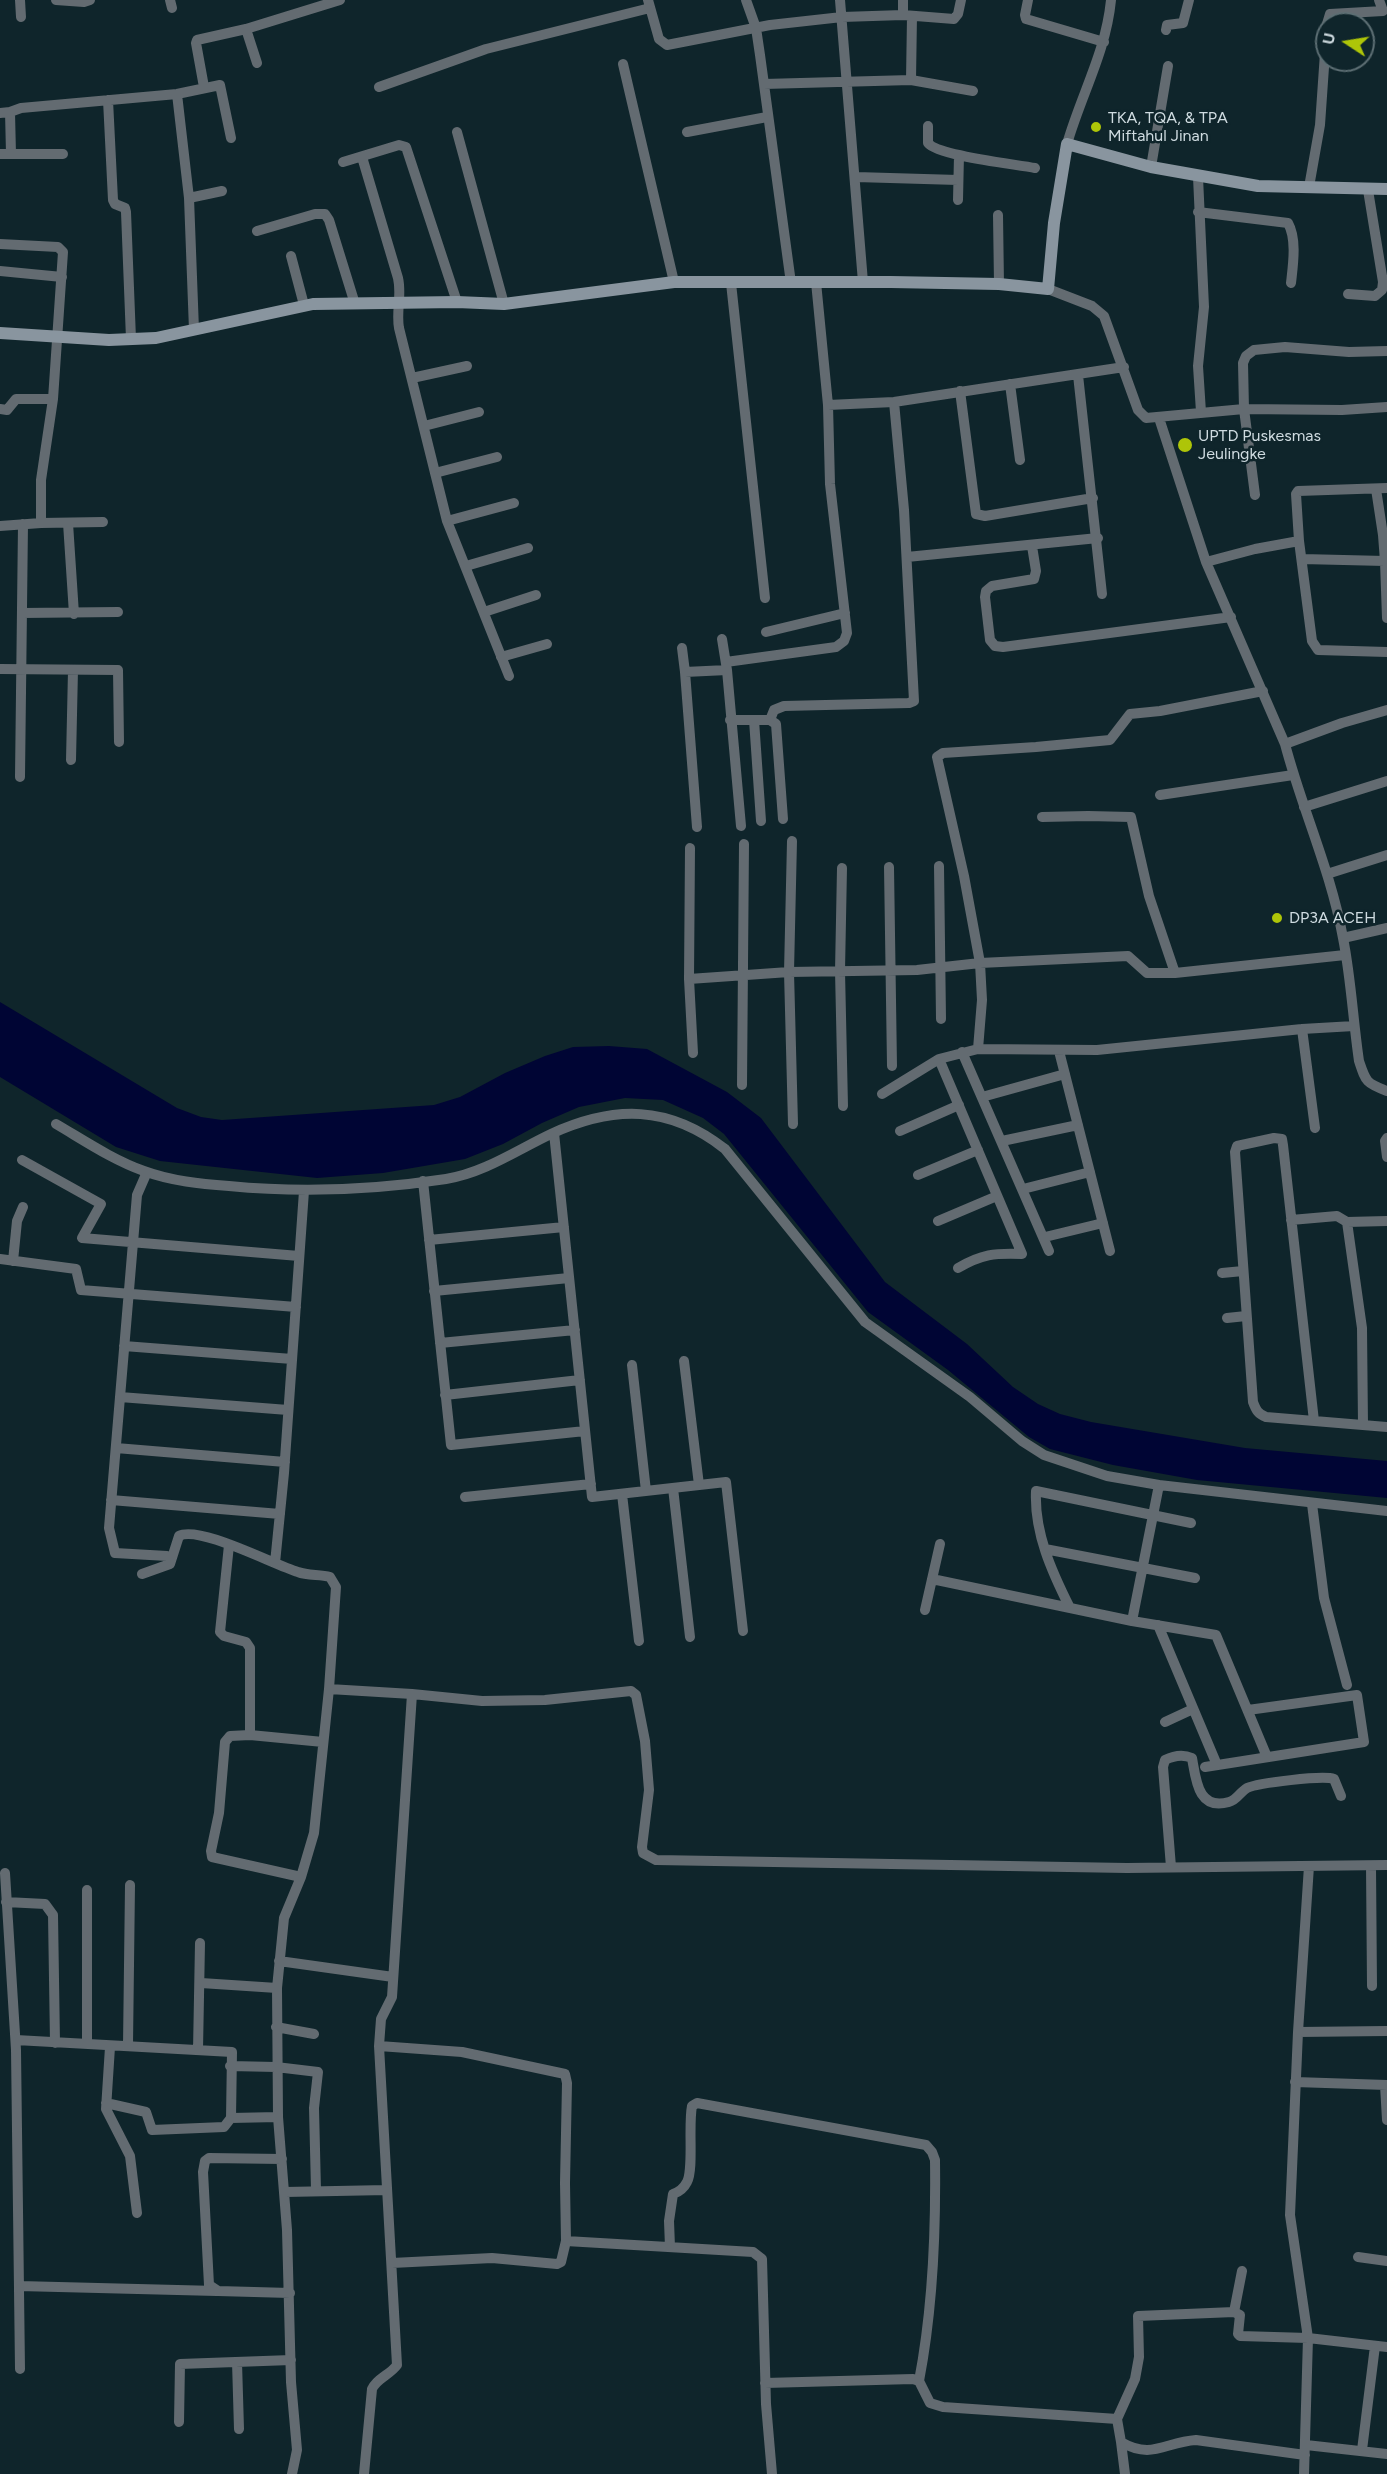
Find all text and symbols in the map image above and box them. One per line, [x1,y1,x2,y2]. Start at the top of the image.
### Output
north arrow [1315,12,1375,72]
text: U [1318,31,1339,46]
place label: TKA, TQA, & TPA Miftahul Jinan [1108,108,1228,146]
marker: TKA, TQA, & TPA Miftahul Jinan [1089,120,1103,134]
place label: UPTD Puskesmas Jeulingke [1198,426,1321,464]
marker: UPTD Puskesmas Jeulingke [1176,436,1194,454]
place label: DP3A ACEH [1289,908,1376,928]
marker: DP3A ACEH [1270,911,1284,925]

